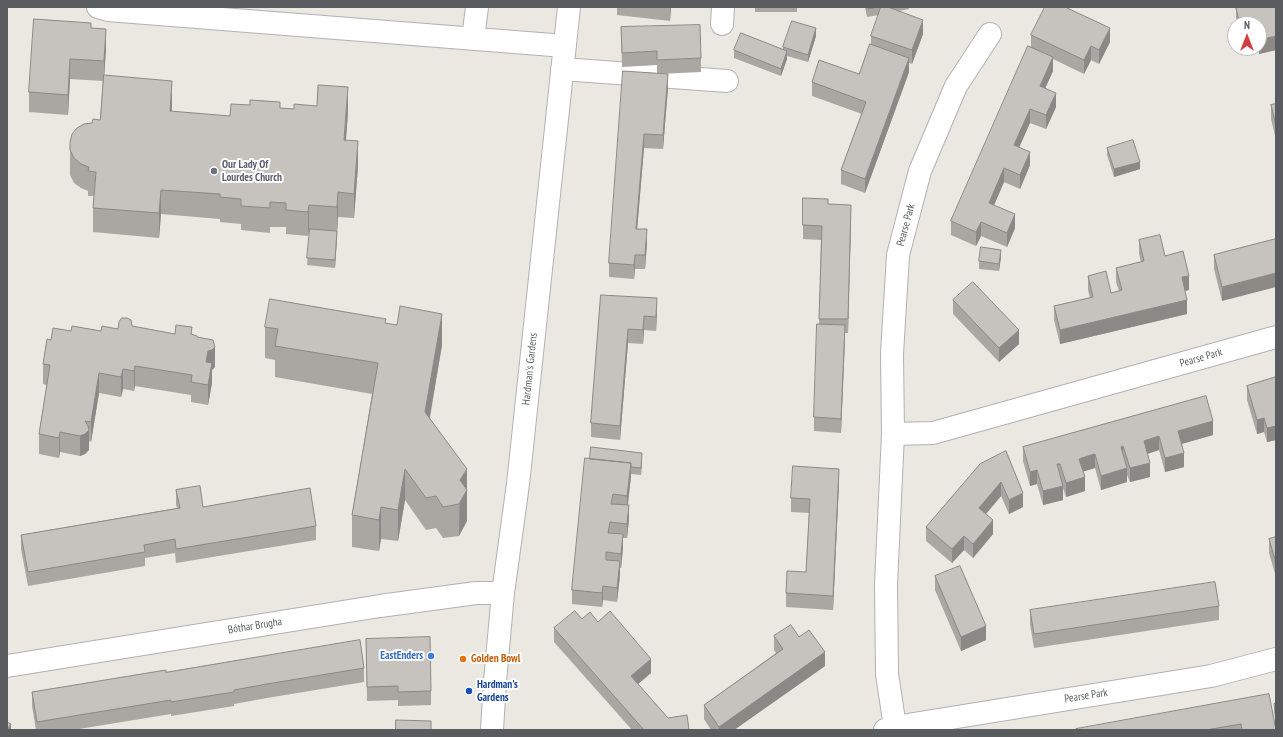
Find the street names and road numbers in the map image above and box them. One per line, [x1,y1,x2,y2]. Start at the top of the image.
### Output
street label: Pearse Park [894,202,918,248]
street label: Hardman's Gardens [520,332,540,406]
street label: Pearse Park [1178,346,1224,370]
street label: Bóthar Brugha [227,615,283,637]
street label: Pearse Park [1063,686,1109,706]

